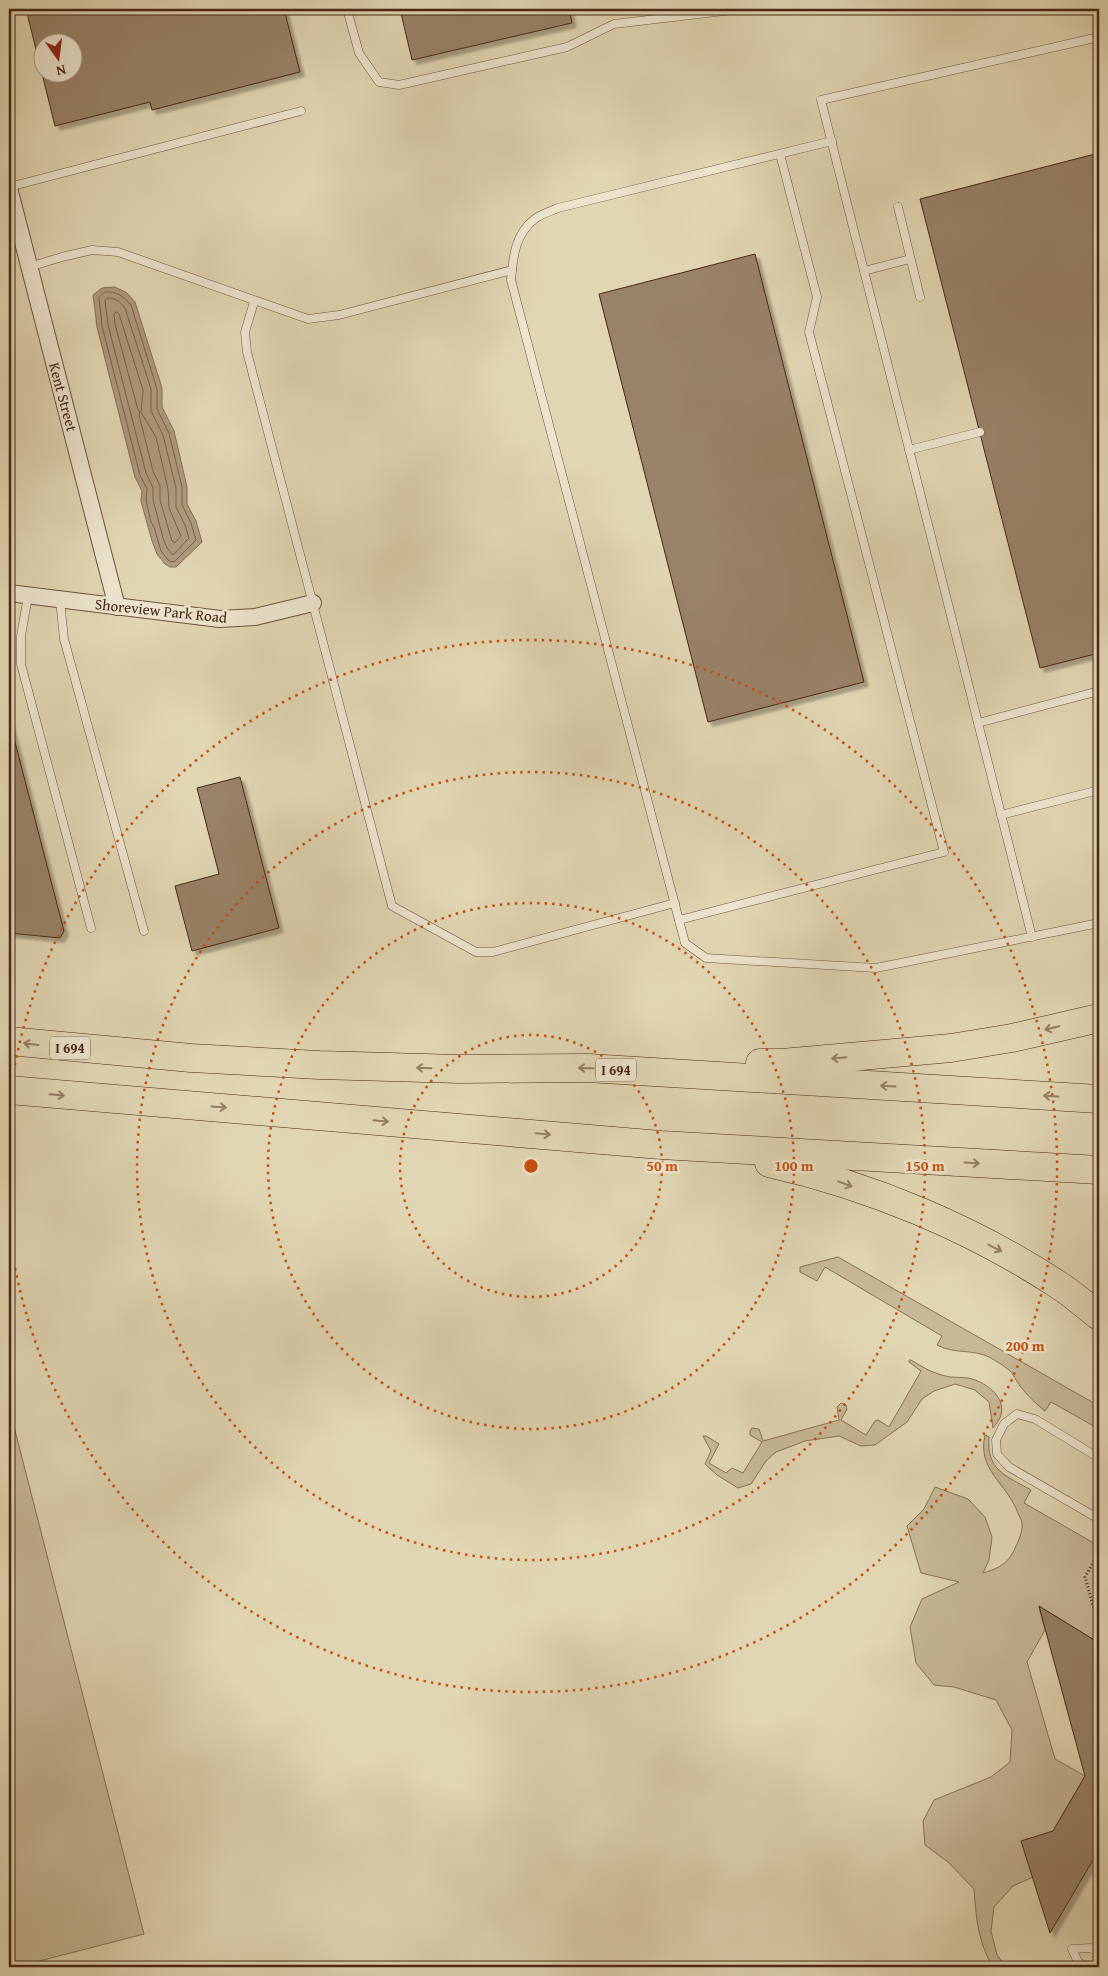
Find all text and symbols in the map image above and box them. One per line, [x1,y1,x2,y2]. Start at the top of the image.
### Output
north arrow [32,32,82,82]
text: N [54,60,68,82]
street label: Kent Street [44,360,83,434]
street label: Shoreview Park Road [94,593,228,628]
one-way arrow [1044,1024,1060,1033]
road number: I 694 [50,1036,90,1060]
one-way arrow [24,1039,40,1049]
one-way arrow [831,1053,847,1063]
road number: I 694 [596,1058,636,1082]
one-way arrow [416,1063,432,1072]
one-way arrow [579,1064,595,1073]
one-way arrow [881,1082,897,1091]
one-way arrow [49,1090,65,1100]
one-way arrow [1043,1091,1059,1100]
one-way arrow [211,1103,227,1112]
one-way arrow [373,1116,389,1125]
one-way arrow [535,1130,551,1139]
text: 50 m [646,1155,678,1176]
text: 100 m [774,1155,814,1176]
text: 150 m [905,1155,945,1176]
centre of rings [522,1157,540,1175]
one-way arrow [964,1158,980,1167]
one-way arrow [837,1180,853,1189]
one-way arrow [987,1244,1002,1253]
text: 200 m [1005,1335,1045,1356]

